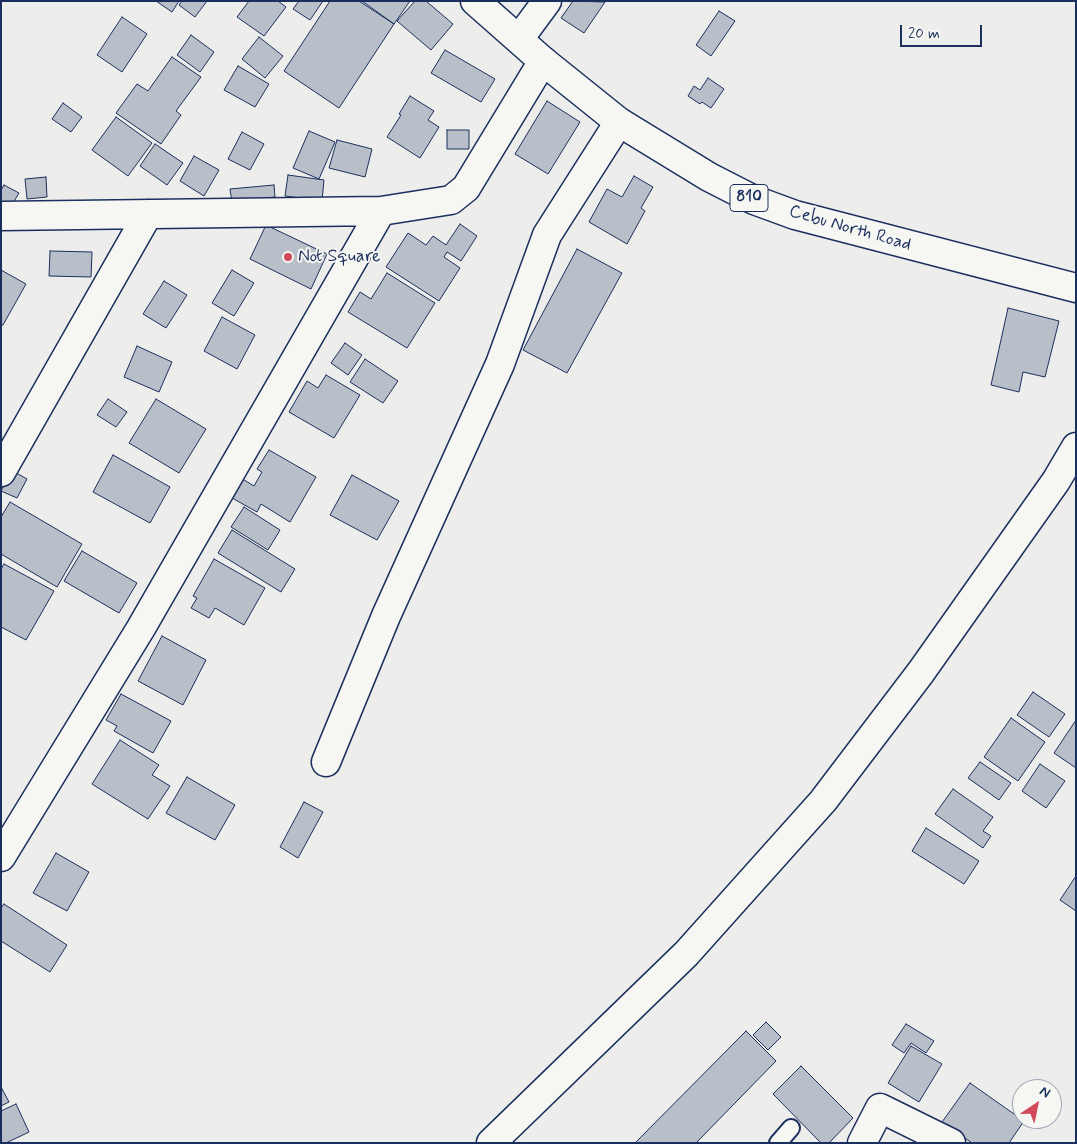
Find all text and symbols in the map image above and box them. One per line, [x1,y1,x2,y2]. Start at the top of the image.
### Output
scale bar [902,15,984,47]
text: 20 m [908,24,940,44]
road number: 810 [730,184,768,212]
street label: Cebu North Road [786,201,914,257]
place label: Not Square [298,246,380,268]
marker: Not Square [282,251,294,263]
north arrow [1012,1079,1062,1129]
text: N [1036,1082,1054,1102]

